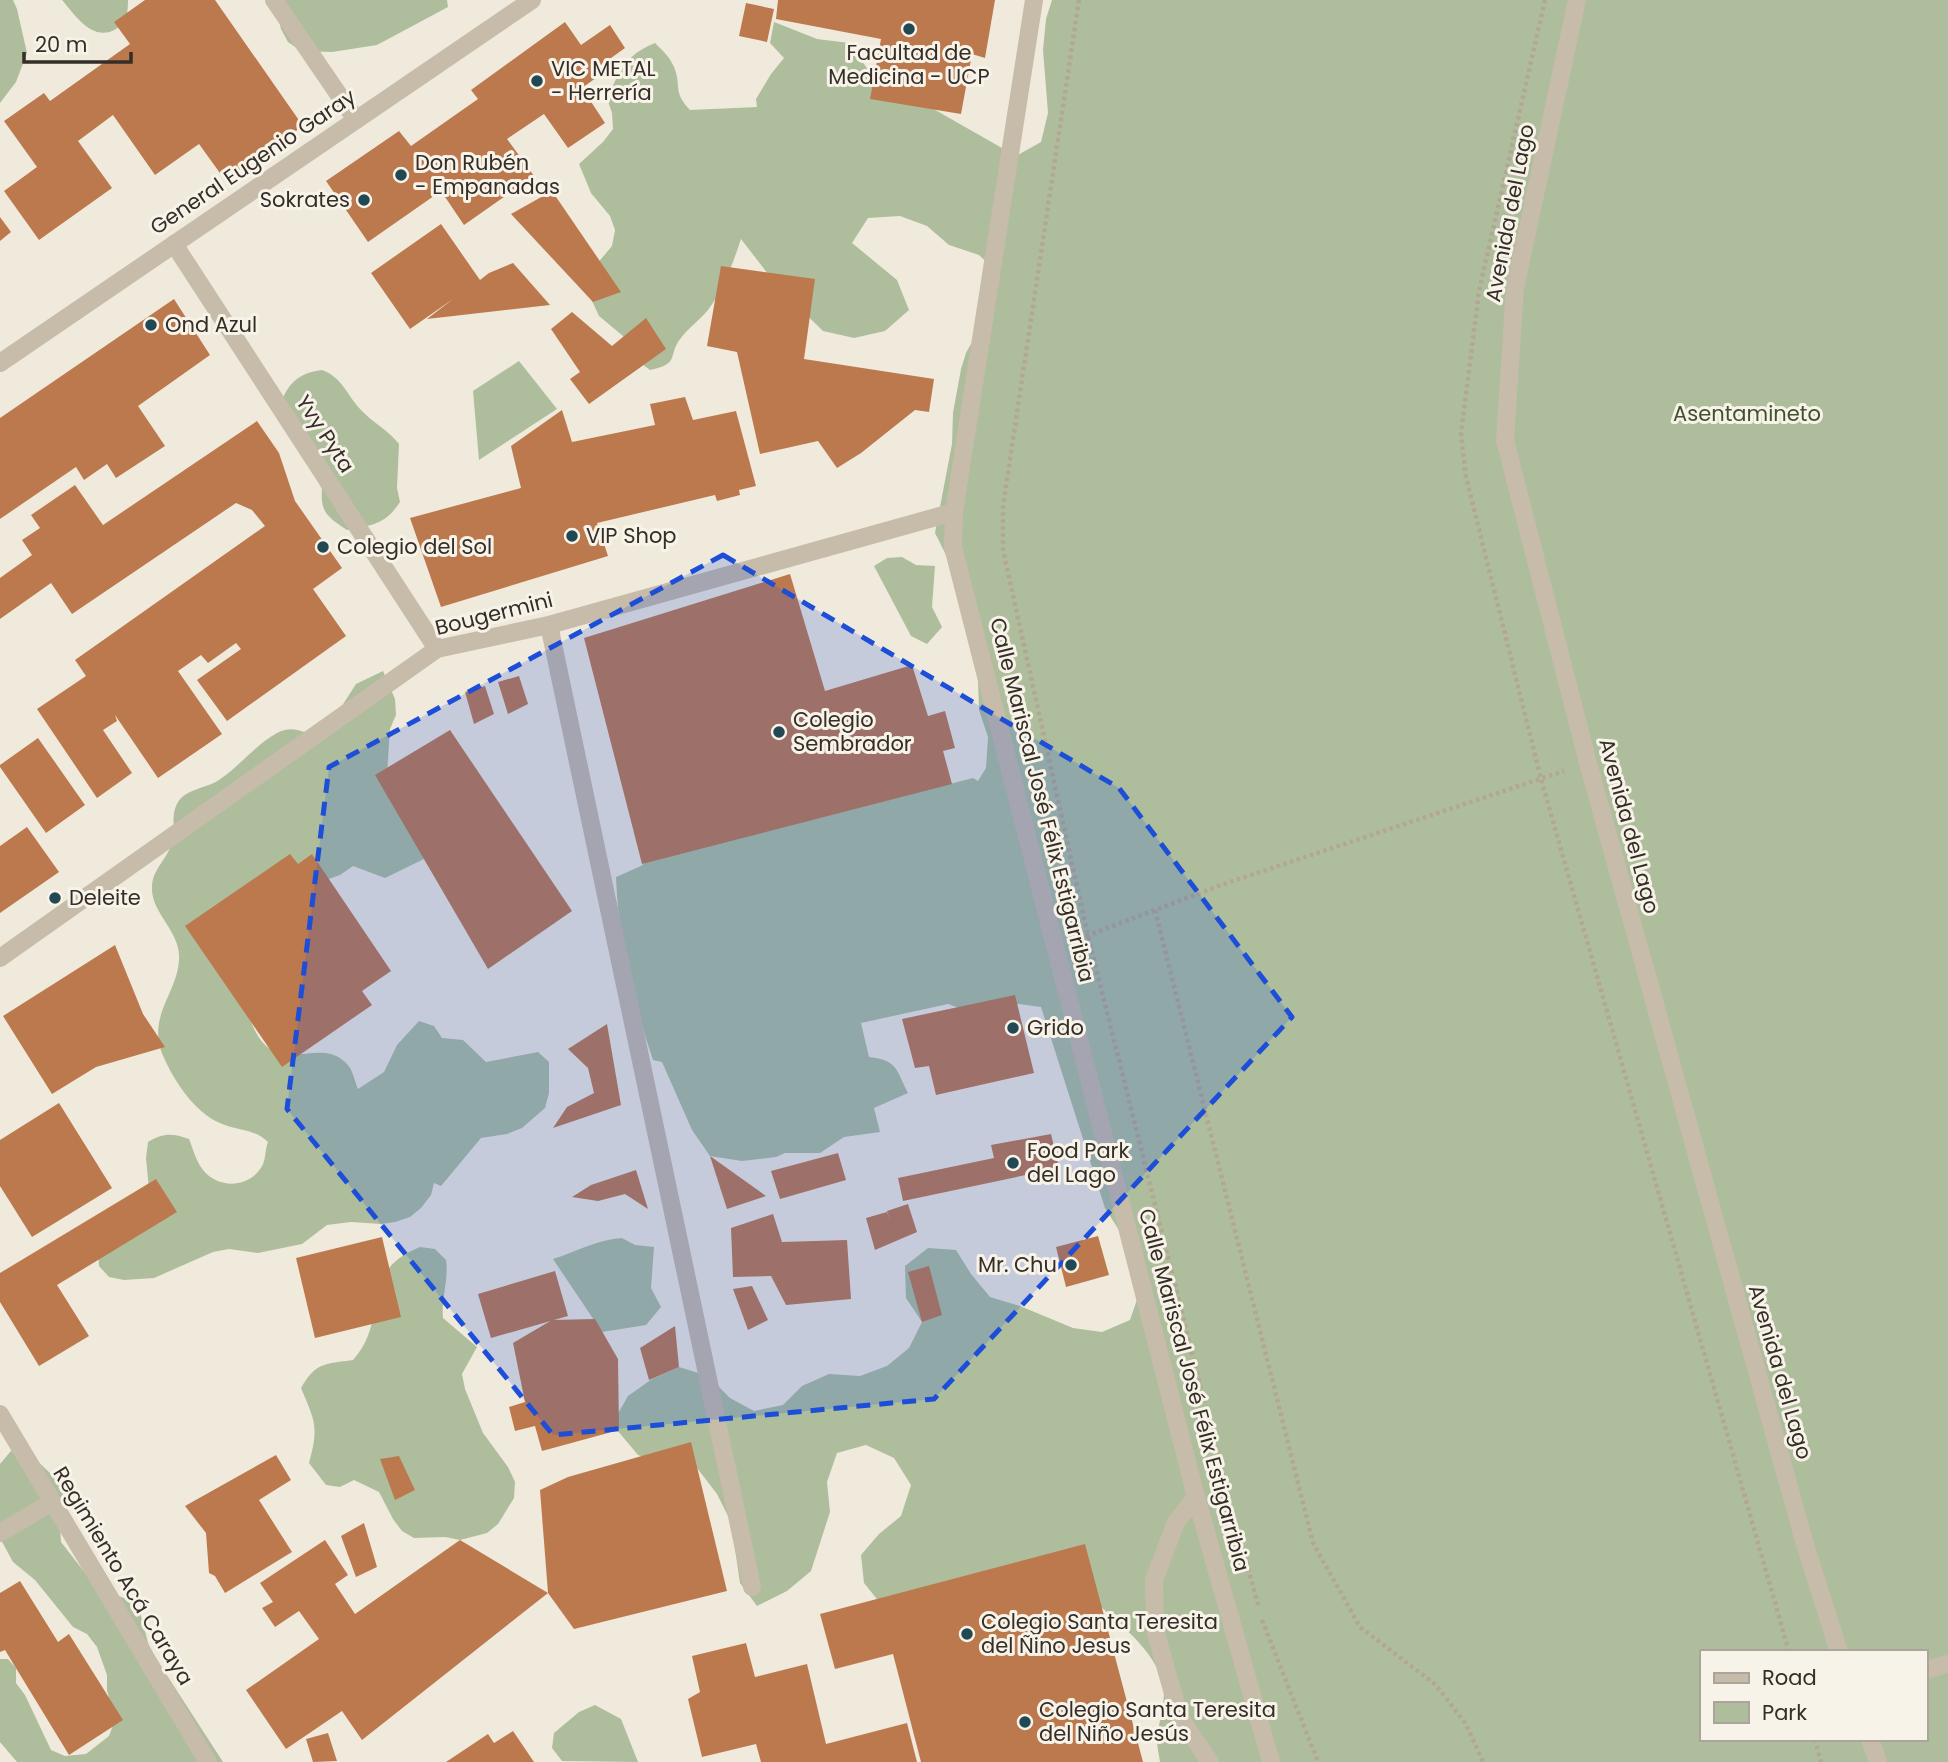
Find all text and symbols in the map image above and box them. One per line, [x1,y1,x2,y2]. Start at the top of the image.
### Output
scale bar [24,21,131,65]
marker: Facultad de Medicina - UCP [901,21,917,37]
text: 20 m [35,30,88,59]
place label: Facultad de Medicina - UCP [828,38,990,91]
place label: VIC METAL - Herrería [551,54,656,107]
marker: VIC METAL - Herrería [529,73,545,89]
street label: General Eugenio Garay [144,82,361,241]
street label: Avenida del Lago [1478,122,1541,304]
place label: Don Rubén - Empanadas [415,148,560,201]
marker: Don Rubén - Empanadas [393,167,409,183]
place label: Sokrates [260,185,350,214]
marker: Sokrates [356,192,372,208]
place label: Ond Azul [165,310,257,339]
marker: Ond Azul [143,317,159,333]
street label: Yvy Pyta [289,389,361,478]
park label: Asentamineto [1673,399,1821,428]
place label: VIP Shop [586,521,677,550]
marker: VIP Shop [564,528,580,544]
place label: Colegio del Sol [337,532,492,561]
marker: Colegio del Sol [315,539,331,555]
street label: Bougermini [432,585,556,642]
street label: Calle Mariscal José Félix Estigarribia [983,615,1102,985]
place label: Colegio Sembrador [793,705,912,758]
marker: Colegio Sembrador [771,724,787,740]
street label: Avenida del Lago [1592,735,1667,917]
place label: Deleite [69,883,141,912]
marker: Deleite [47,890,63,906]
place label: Grido [1027,1013,1084,1042]
marker: Grido [1005,1020,1021,1036]
place label: Food Park del Lago [1027,1136,1129,1189]
marker: Food Park del Lago [1005,1155,1021,1171]
street label: Calle Mariscal José Félix Estigarribia [1132,1205,1257,1574]
place label: Mr. Chu [978,1250,1057,1279]
marker: Mr. Chu [1063,1257,1079,1273]
street label: Avenida del Lago [1742,1281,1819,1463]
street label: Regimiento Acá Caraya [47,1461,200,1690]
place label: Colegio Santa Teresita del Ñino Jesus [981,1607,1218,1660]
marker: Colegio Santa Teresita del Ñino Jesus [959,1626,975,1642]
legend [1700,1650,1927,1741]
text: Road [1762,1663,1817,1692]
place label: Colegio Santa Teresita del Niño Jesús [1039,1695,1276,1748]
text: Park [1762,1698,1807,1727]
marker: Colegio Santa Teresita del Niño Jesús [1017,1714,1033,1730]

